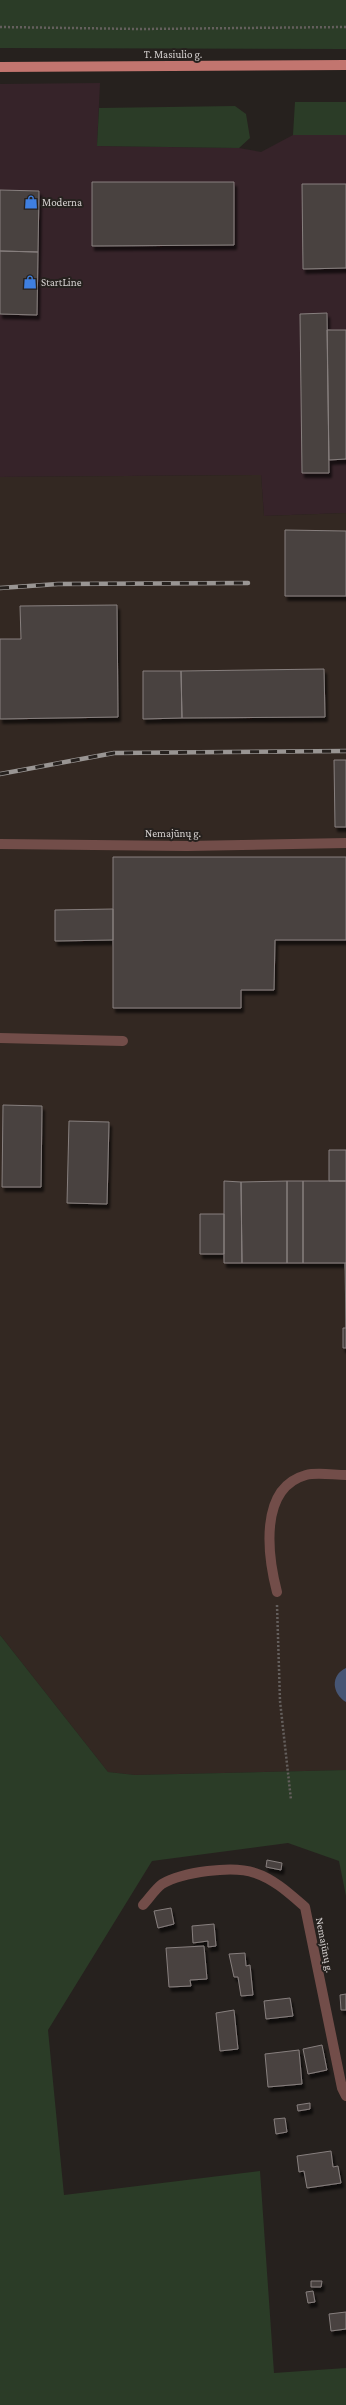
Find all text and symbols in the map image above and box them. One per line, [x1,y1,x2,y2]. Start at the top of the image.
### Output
street label: T. Masiulio g. [144,48,202,61]
shop icon: Moderna [23,194,39,210]
place label: Moderna [42,196,82,208]
shop icon: StartLine [22,274,38,290]
place label: StartLine [41,276,82,288]
street label: Nemajūnų g. [145,827,201,840]
street label: Nemajūnų g. [313,1916,336,1974]

